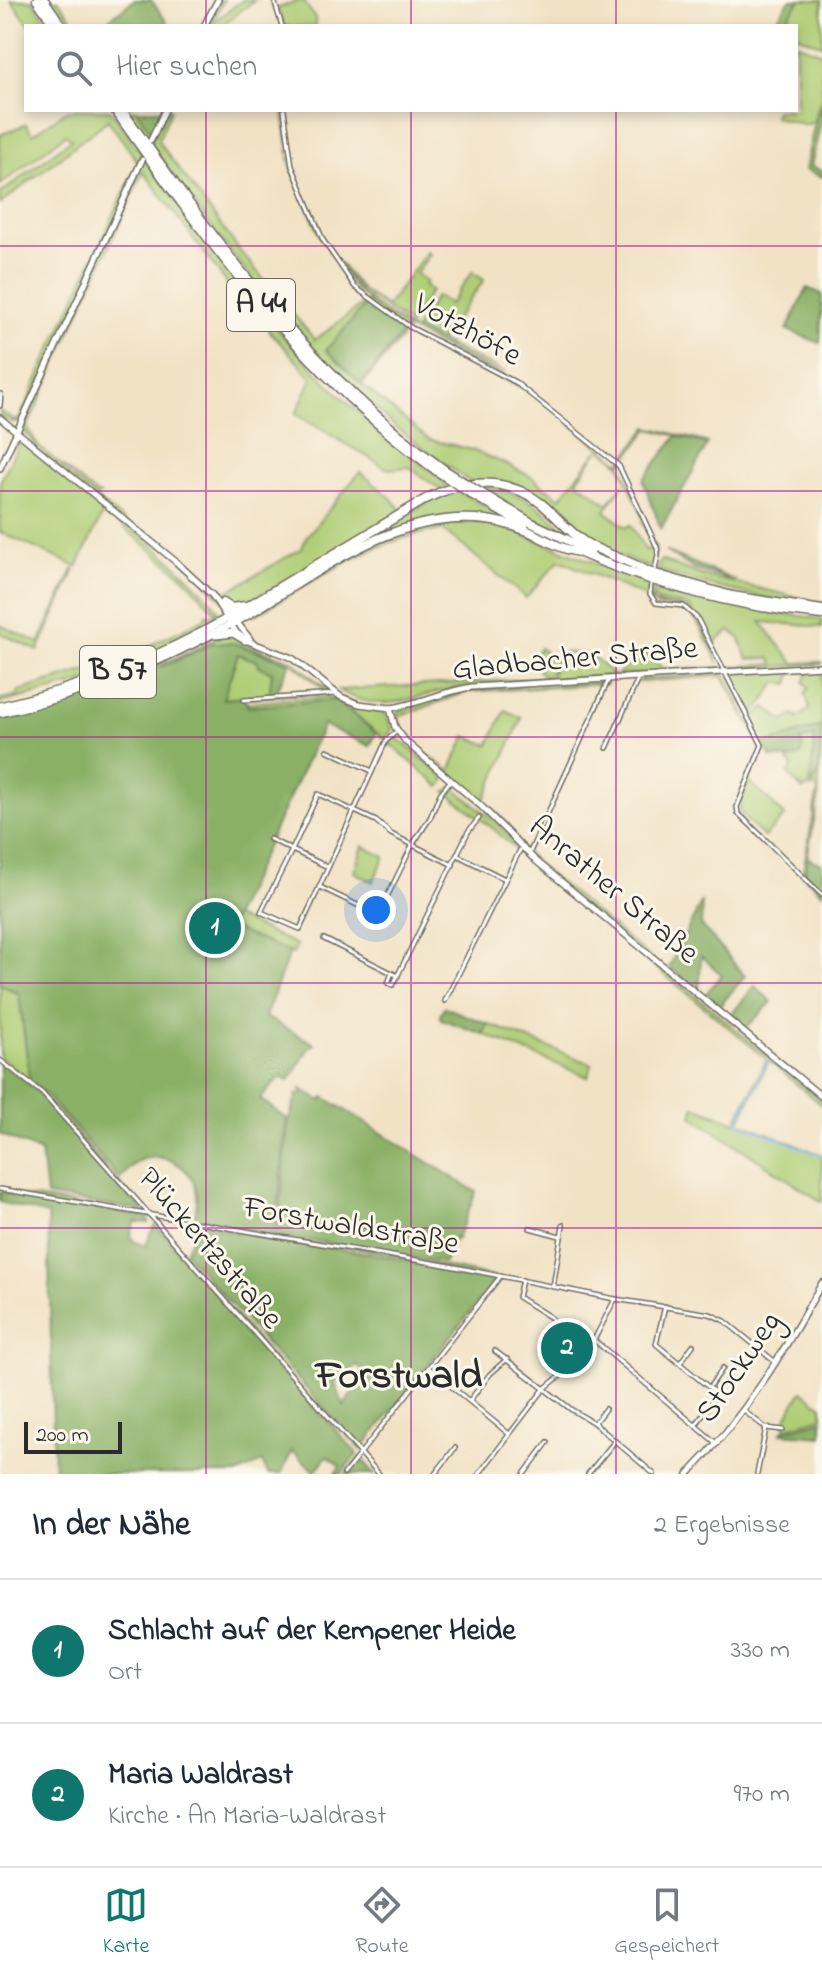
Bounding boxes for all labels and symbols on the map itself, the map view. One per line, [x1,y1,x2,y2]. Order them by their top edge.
road number: A 44 [227,279,295,331]
street label: Votzhöfe [404,282,530,380]
street label: Gladbacher Straße [450,626,700,694]
road number: B 57 [80,646,156,698]
street label: Anrather Straße [517,805,709,977]
your location [356,890,396,930]
pin: 1 [189,898,241,958]
street label: Plückertzstraße [125,1157,293,1341]
street label: Forstwaldstraße [238,1185,463,1269]
street label: Stockweg [685,1303,795,1433]
pin: 2 [541,1318,593,1378]
district label: Forstwald [314,1348,483,1407]
scale bar [24,1418,122,1454]

